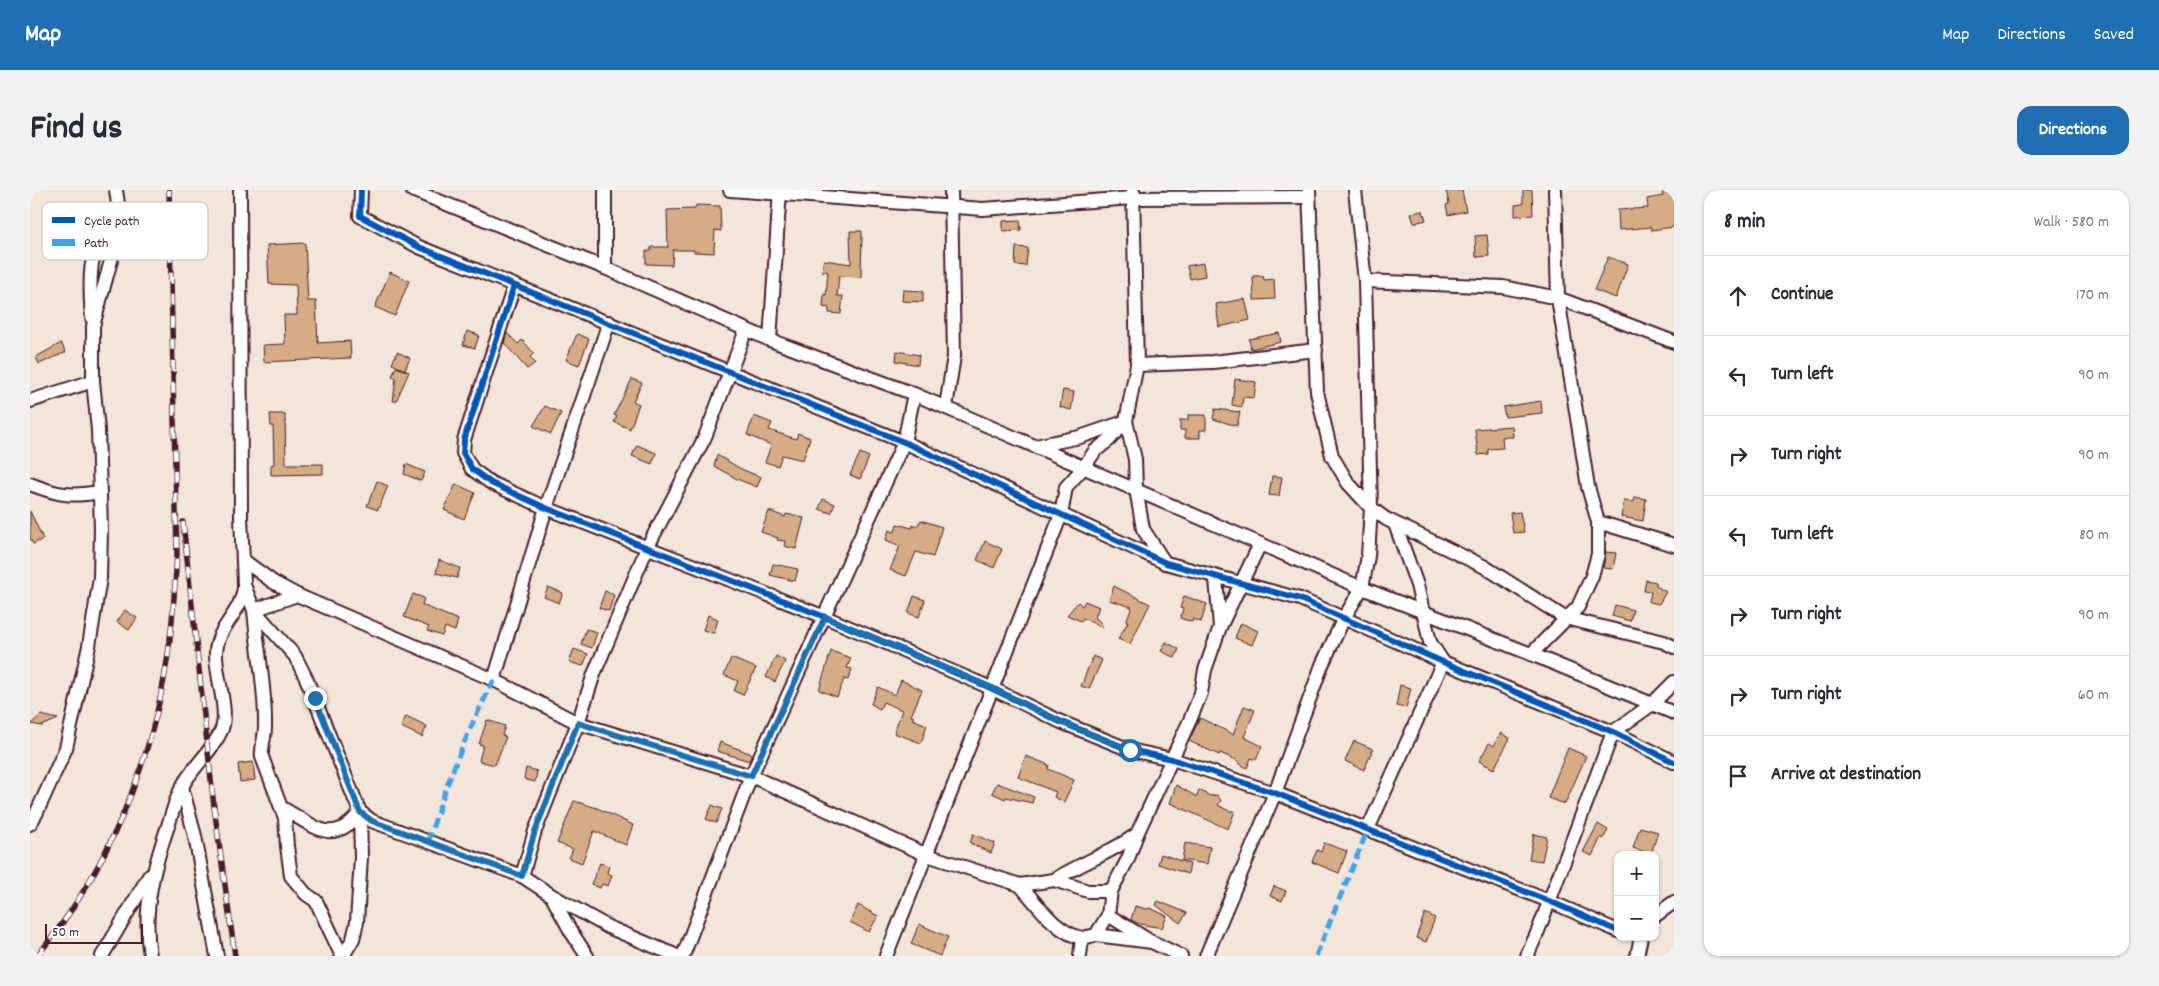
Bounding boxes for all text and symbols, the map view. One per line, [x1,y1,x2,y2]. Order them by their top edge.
text: Map [25,18,61,52]
text: Map [1942,23,1969,48]
text: Directions [1997,23,2066,48]
text: Saved [2094,23,2134,48]
text: Find us [30,105,122,155]
button: Directions [2017,106,2129,155]
legend [42,202,208,260]
text: 8 min [1724,208,1765,238]
text: Walk · 580 m [2034,211,2109,234]
text: Cycle path [84,212,140,232]
text: Path [84,234,109,254]
icon: ahead [1724,282,1752,310]
text: Continue [1771,282,1833,309]
text: 170 m [2076,284,2109,307]
icon: left [1724,362,1752,390]
text: Turn left [1771,362,1834,389]
text: 90 m [2078,364,2109,387]
icon: right [1724,442,1752,470]
text: Turn right [1771,442,1842,469]
text: 90 m [2078,444,2109,467]
icon: left [1724,522,1752,550]
text: Turn left [1771,522,1834,549]
text: 80 m [2079,524,2109,547]
icon: right [1724,602,1752,630]
text: Turn right [1771,602,1842,629]
text: 90 m [2078,604,2109,627]
icon: right [1724,682,1752,710]
text: Turn right [1771,682,1842,709]
text: 60 m [2078,684,2109,707]
route end [304,687,327,710]
route start [1119,739,1142,762]
icon: arrive [1724,762,1752,790]
text: Arrive at destination [1771,762,1921,789]
map controls [1614,851,1659,941]
button: + [1614,851,1659,896]
button: − [1614,896,1659,941]
scale bar [45,921,142,944]
text: 50 m [52,923,79,943]

